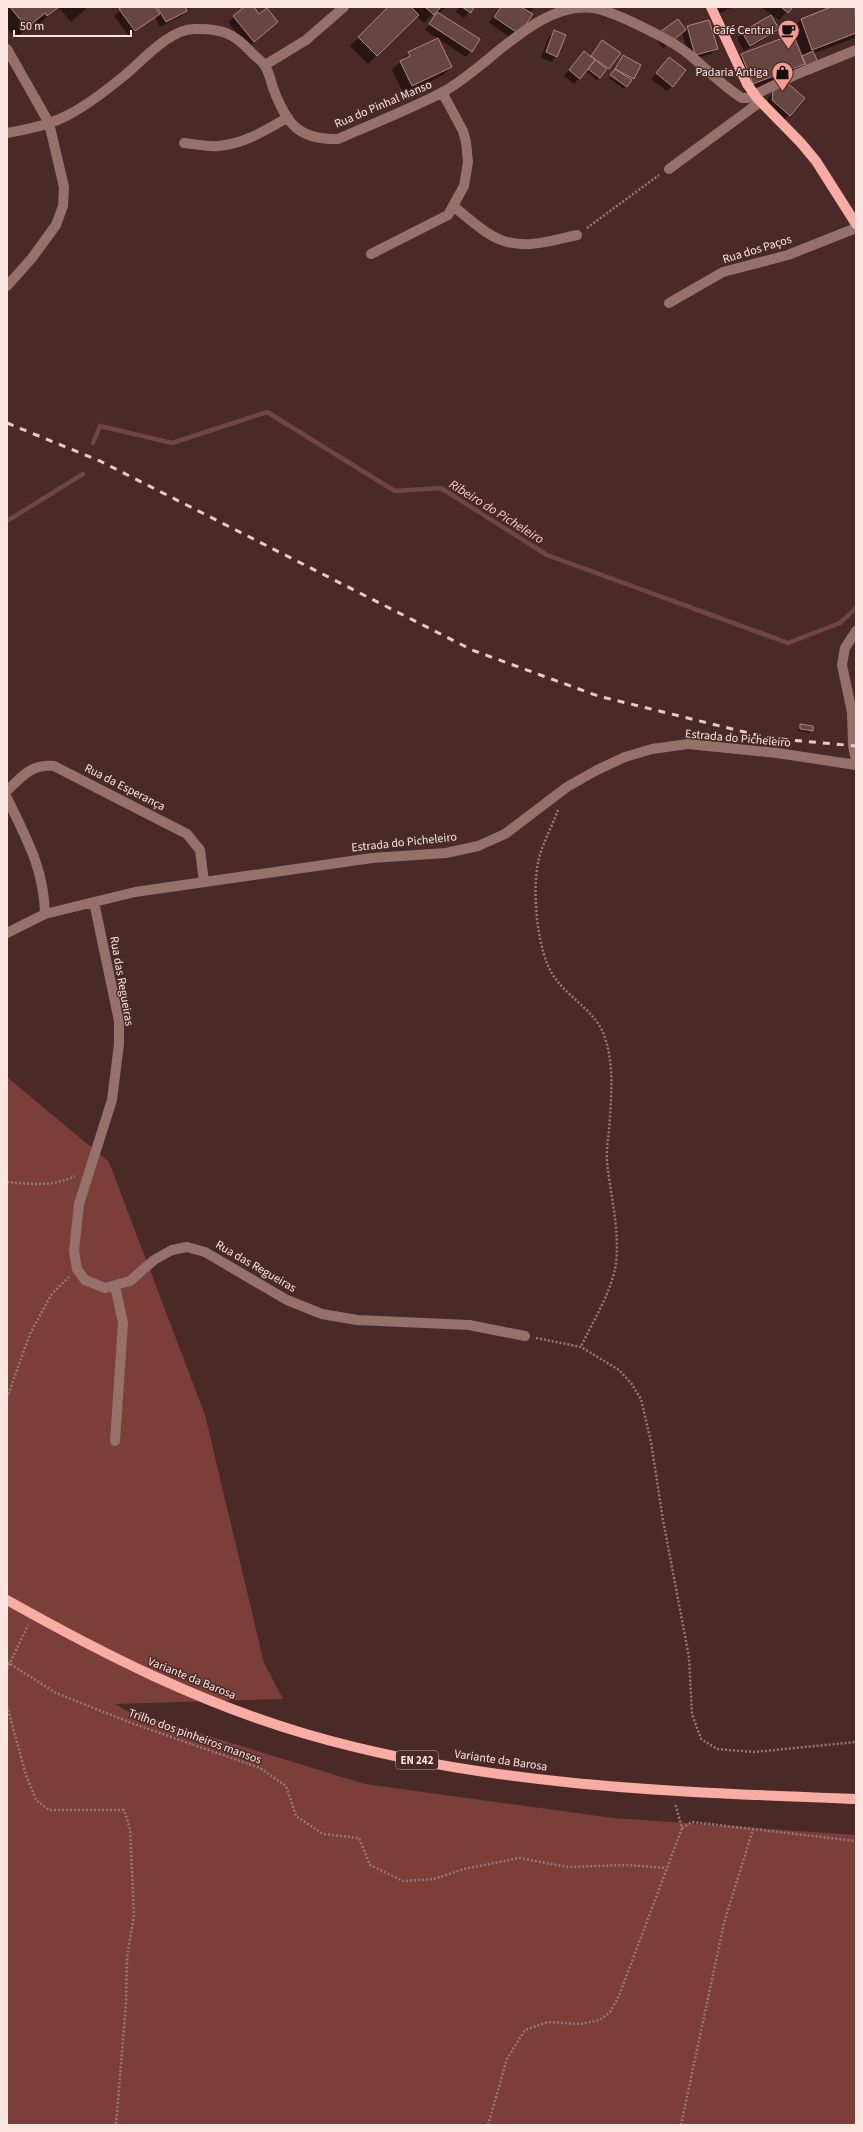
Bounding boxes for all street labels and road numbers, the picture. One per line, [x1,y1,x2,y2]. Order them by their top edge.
street label: Rua do Pinhal Manso [332,76,435,133]
street label: Rua dos Paços [721,231,794,268]
street label: Estrada do Picheleiro [684,725,791,752]
street label: Rua da Esperança [81,760,168,815]
street label: Estrada do Picheleiro [350,829,458,856]
street label: Rua das Regueiras [105,935,138,1027]
street label: Rua das Regueiras [212,1236,299,1297]
street label: Variante da Barosa [145,1653,238,1704]
street label: Trilho dos pinheiros mansos [126,1704,264,1769]
street label: Variante da Barosa [453,1746,549,1775]
road number: EN 242 [396,1751,438,1769]

